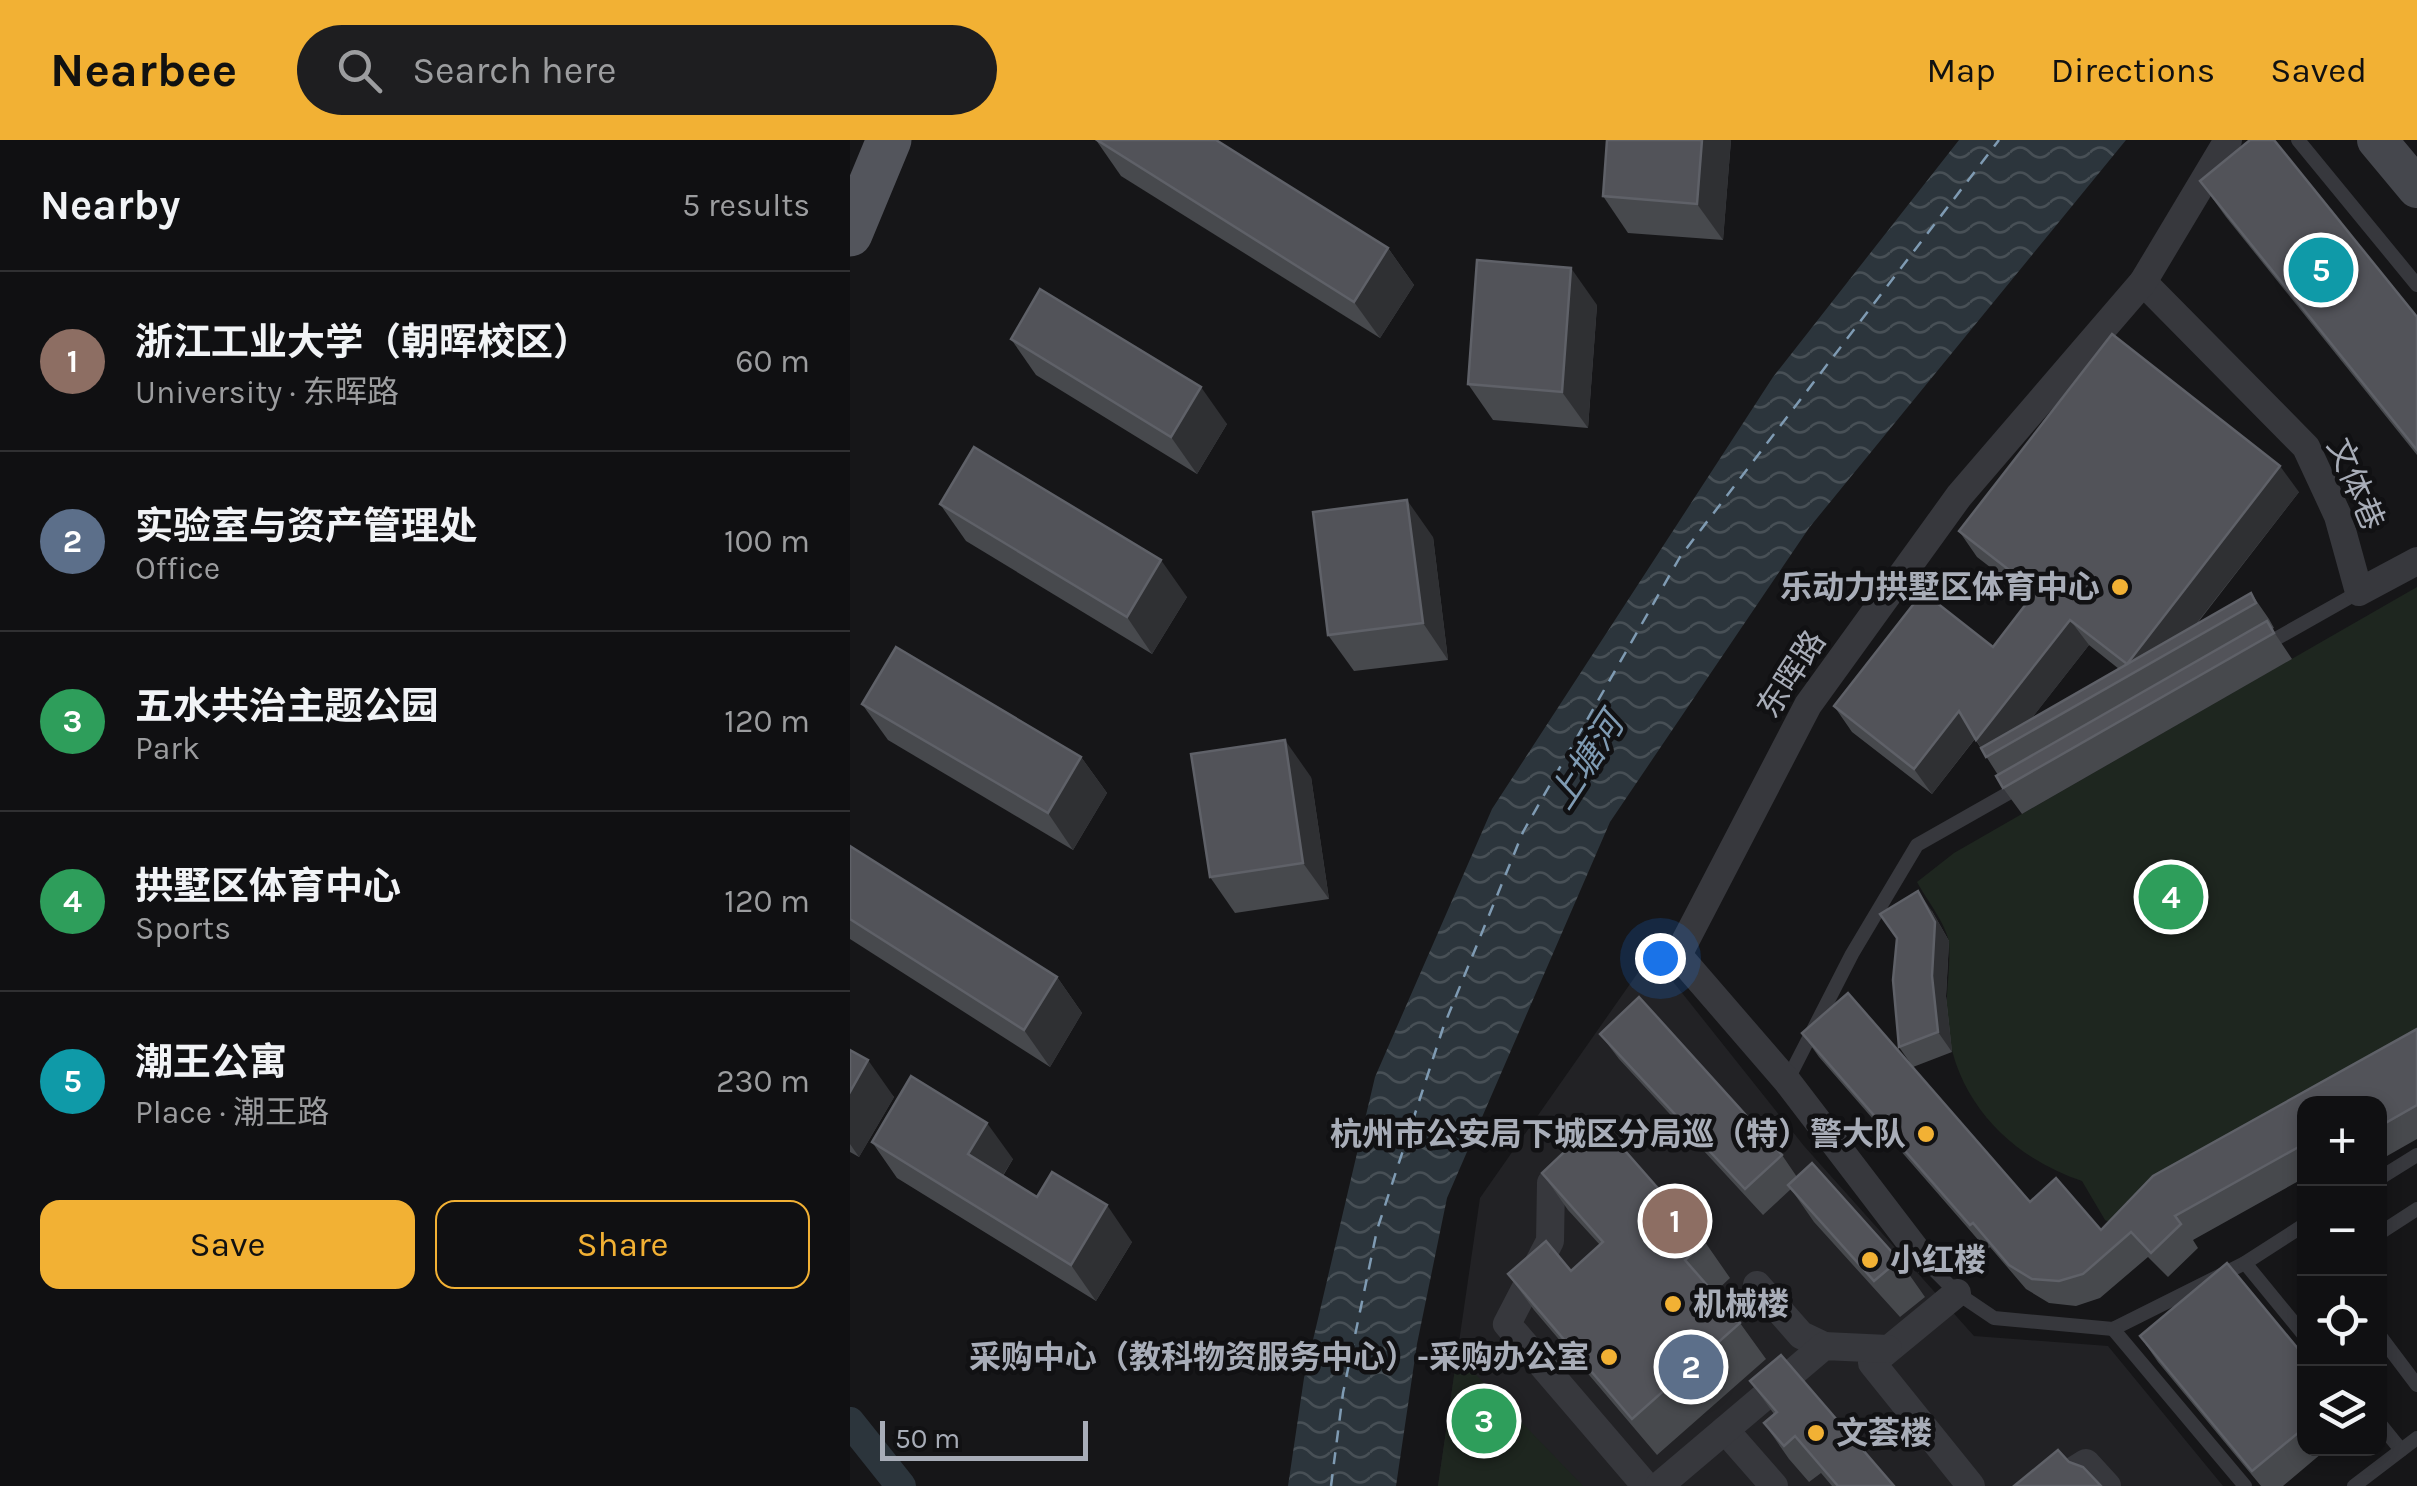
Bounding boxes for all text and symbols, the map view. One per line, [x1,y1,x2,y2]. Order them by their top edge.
search box [297,25,997,115]
text: Nearbee [50,42,237,98]
icon: search [332,43,387,98]
text: Search here [412,48,617,93]
text: Map [1926,50,1996,91]
text: Directions [2051,50,2215,91]
text: Saved [2270,50,2367,91]
text: Nearby [40,180,180,230]
text: 5 results [682,187,810,224]
pin: 5 [2288,232,2354,308]
text: 浙江工业大学（朝晖校区） [135,320,591,365]
text: 1 [67,343,78,380]
text: 60 m [735,343,810,380]
text: University · 东晖路 [135,374,399,411]
street label: 文体巷 [2320,433,2391,536]
text: 实验室与资产管理处 [135,504,477,549]
text: 2 [63,523,82,560]
text: 100 m [724,523,810,560]
text: Office [135,550,220,587]
place label: 乐动力拱墅区体育中心 [1780,569,2100,606]
marker: 乐动力拱墅区体育中心 [2109,576,2131,598]
street label: 东晖路 [1750,624,1833,725]
text: 五水共治主题公园 [135,684,439,729]
water label: 上塘河 [1541,701,1635,816]
text: 3 [63,703,82,740]
text: 120 m [724,703,810,740]
text: Park [135,730,200,767]
pin: 4 [2138,860,2204,934]
text: 拱墅区体育中心 [135,864,401,909]
text: 4 [63,883,82,920]
text: 120 m [724,883,810,920]
text: Sports [135,910,231,947]
your location [1635,933,1686,984]
text: 潮王公寓 [135,1040,287,1085]
text: 5 [63,1063,82,1100]
text: 230 m [716,1063,810,1100]
text: Place · 潮王路 [135,1094,329,1131]
map controls [2297,1096,2387,1456]
button: + [2297,1096,2387,1186]
place label: 杭州市公安局下城区分局巡（特）警大队 [1330,1116,1906,1153]
marker: 杭州市公安局下城区分局巡（特）警大队 [1915,1123,1937,1145]
pin: 1 [1642,1184,1708,1258]
button: − [2297,1186,2387,1276]
button: Save [40,1200,415,1289]
button: Share [435,1200,810,1289]
place label: 小红楼 [1890,1242,1986,1279]
marker: 小红楼 [1859,1249,1881,1271]
button: locate [2297,1276,2387,1366]
place label: 机械楼 [1693,1286,1789,1323]
marker: 机械楼 [1662,1293,1684,1315]
pin: 2 [1658,1330,1724,1404]
place label: 采购中心（教科物资服务中心）-采购办公室 [969,1339,1589,1376]
marker: 采购中心（教科物资服务中心）-采购办公室 [1598,1346,1620,1368]
button: layers [2297,1366,2387,1456]
pin: 3 [1452,1384,1516,1458]
place label: 文荟楼 [1836,1415,1932,1452]
scale bar [880,1416,1088,1460]
text: 50 m [895,1422,960,1455]
marker: 文荟楼 [1805,1422,1827,1444]

